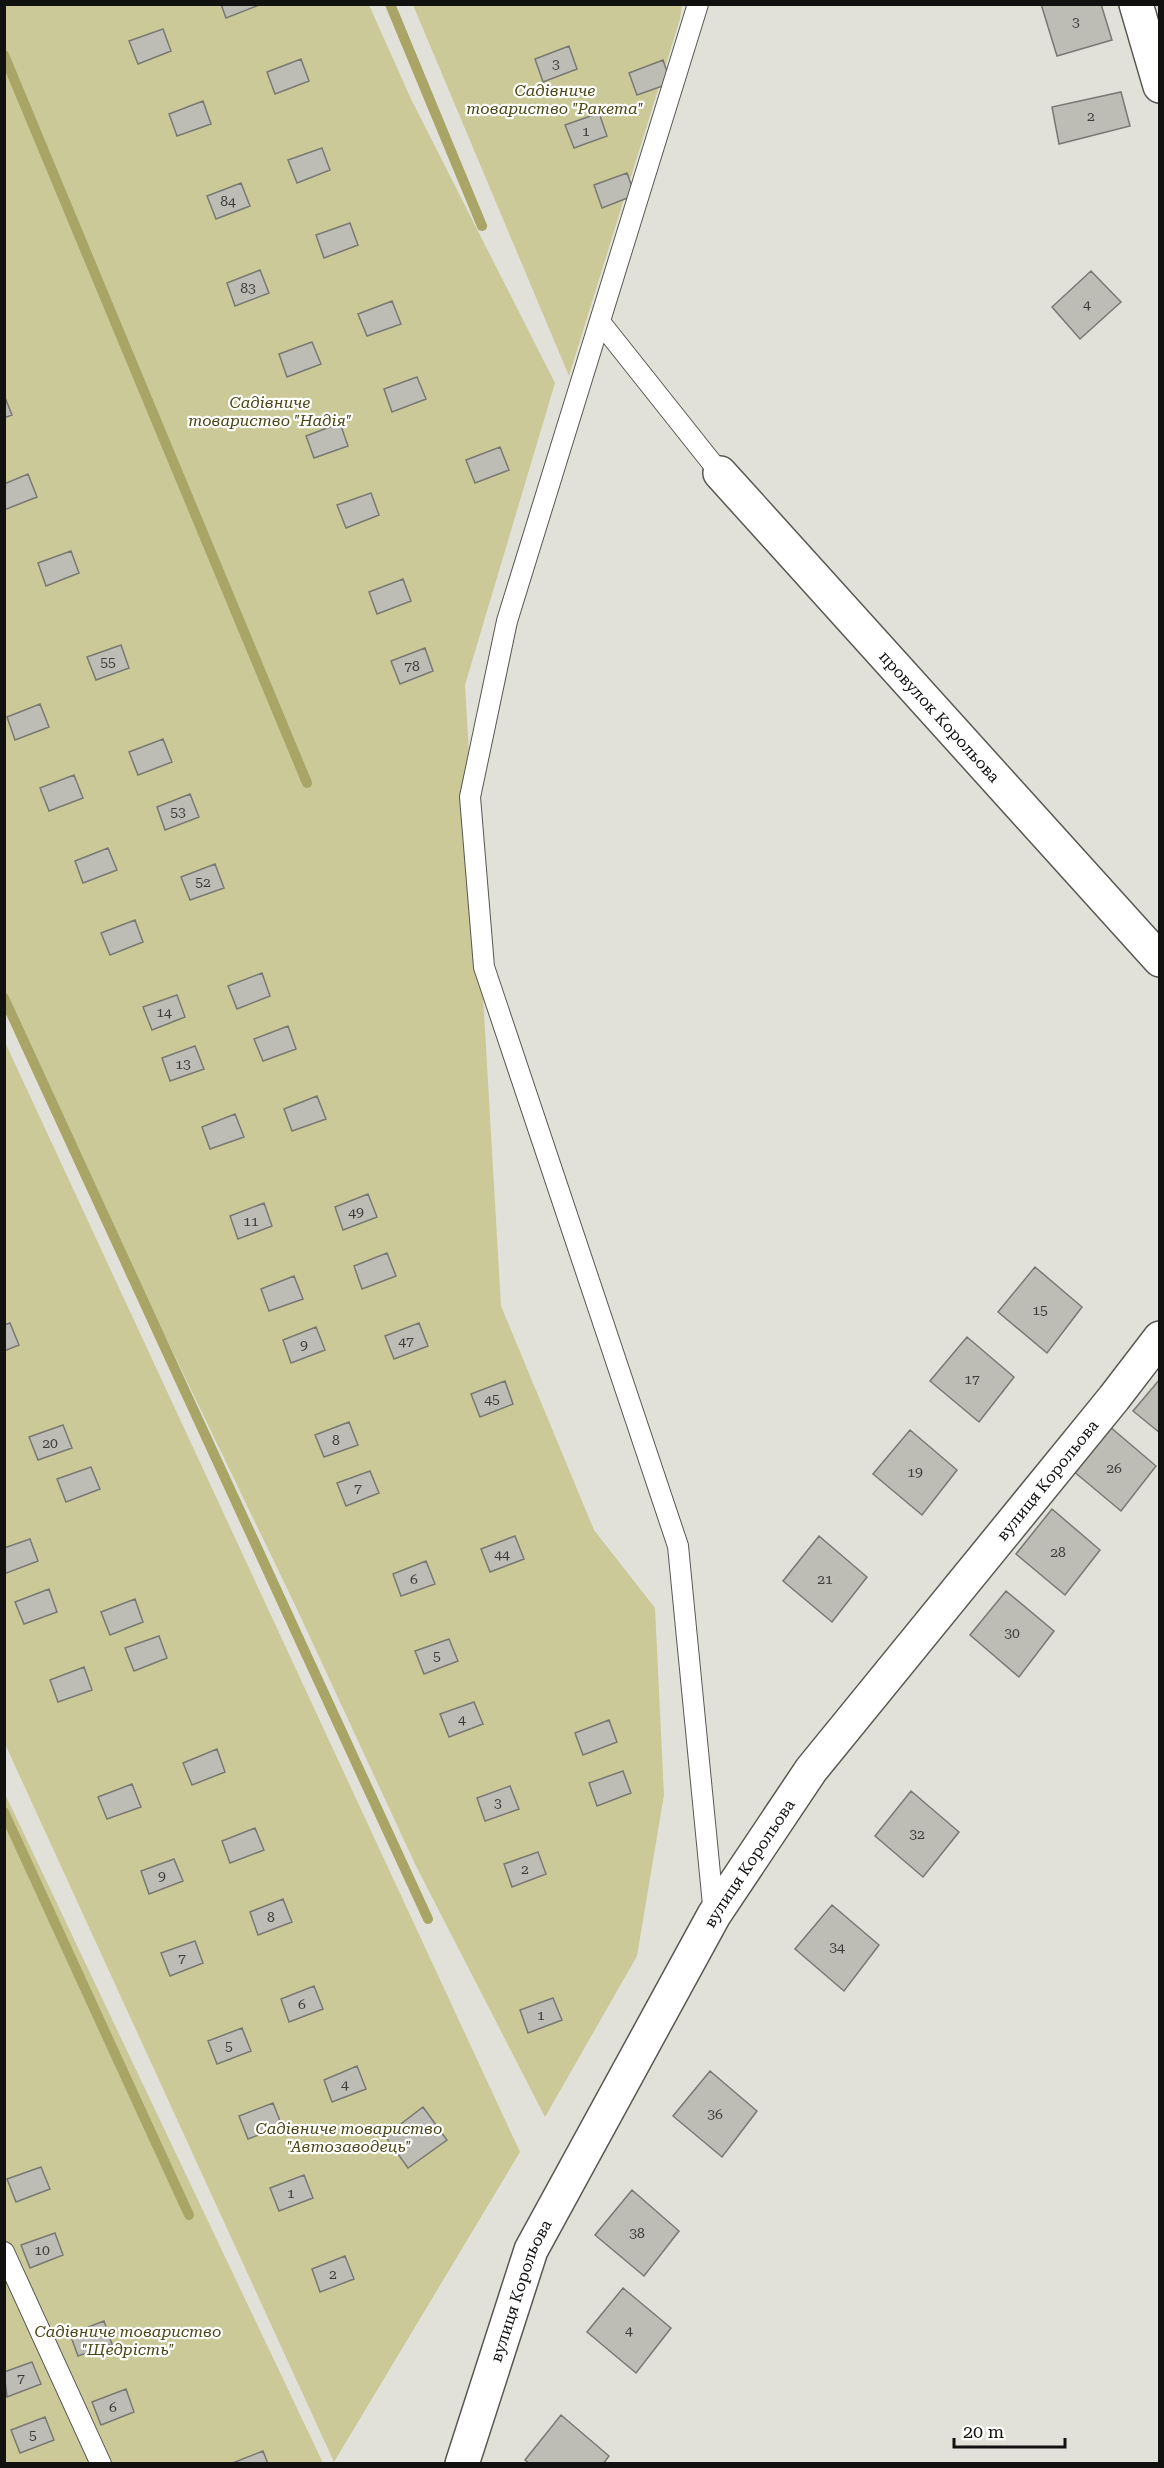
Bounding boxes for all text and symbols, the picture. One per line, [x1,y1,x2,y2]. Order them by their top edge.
house number: 3 [1072,14,1080,30]
house number: 3 [552,56,560,72]
park label: Садівниче товариство "Ракета" [466,81,644,118]
house number: 2 [1087,108,1095,124]
house number: 1 [582,123,590,139]
house number: 84 [220,193,236,209]
house number: 83 [240,280,256,296]
house number: 4 [1083,296,1091,312]
park label: Садівниче товариство "Надія" [188,393,352,430]
street label: провулок Корольова [876,647,1004,786]
house number: 55 [100,654,116,670]
house number: 78 [404,658,420,674]
house number: 53 [170,804,186,820]
house number: 52 [195,874,211,890]
house number: 14 [156,1004,172,1020]
house number: 13 [175,1056,191,1072]
house number: 49 [348,1204,364,1220]
house number: 11 [243,1213,259,1229]
house number: 15 [1032,1302,1048,1318]
house number: 47 [398,1333,414,1349]
house number: 9 [300,1337,308,1353]
house number: 17 [964,1371,980,1387]
house number: 45 [484,1391,500,1407]
street label: вулиця Корольова [992,1416,1102,1544]
house number: 8 [332,1432,340,1448]
house number: 20 [42,1435,58,1451]
house number: 26 [1106,1460,1122,1476]
house number: 19 [907,1464,923,1480]
house number: 7 [354,1480,362,1496]
house number: 28 [1050,1544,1066,1560]
house number: 44 [494,1546,510,1562]
house number: 6 [410,1571,418,1587]
house number: 21 [817,1571,833,1587]
house number: 30 [1004,1625,1020,1641]
house number: 5 [433,1648,441,1664]
house number: 4 [458,1711,466,1727]
house number: 3 [494,1795,502,1811]
street label: вулиця Корольова [700,1795,799,1931]
house number: 32 [909,1826,925,1842]
house number: 2 [521,1861,529,1877]
house number: 9 [158,1868,166,1884]
house number: 8 [267,1909,275,1925]
house number: 34 [829,1939,845,1955]
house number: 7 [178,1950,186,1966]
house number: 6 [298,1996,306,2012]
house number: 1 [537,2007,545,2023]
house number: 5 [225,2038,233,2054]
house number: 4 [341,2076,349,2092]
house number: 36 [707,2106,723,2122]
park label: Садівниче товариство "Автозаводець" [256,2119,442,2156]
house number: 1 [287,2185,295,2201]
street label: вулиця Корольова [486,2216,555,2364]
house number: 38 [629,2225,645,2241]
house number: 10 [34,2242,50,2258]
house number: 2 [329,2266,337,2282]
park label: Садівниче товариство "Щедрість" [35,2322,221,2359]
house number: 4 [625,2322,633,2338]
house number: 7 [17,2370,25,2386]
house number: 6 [109,2399,117,2415]
scale bar [954,2411,1065,2449]
text: 20 m [963,2421,1004,2442]
house number: 5 [29,2427,37,2443]

